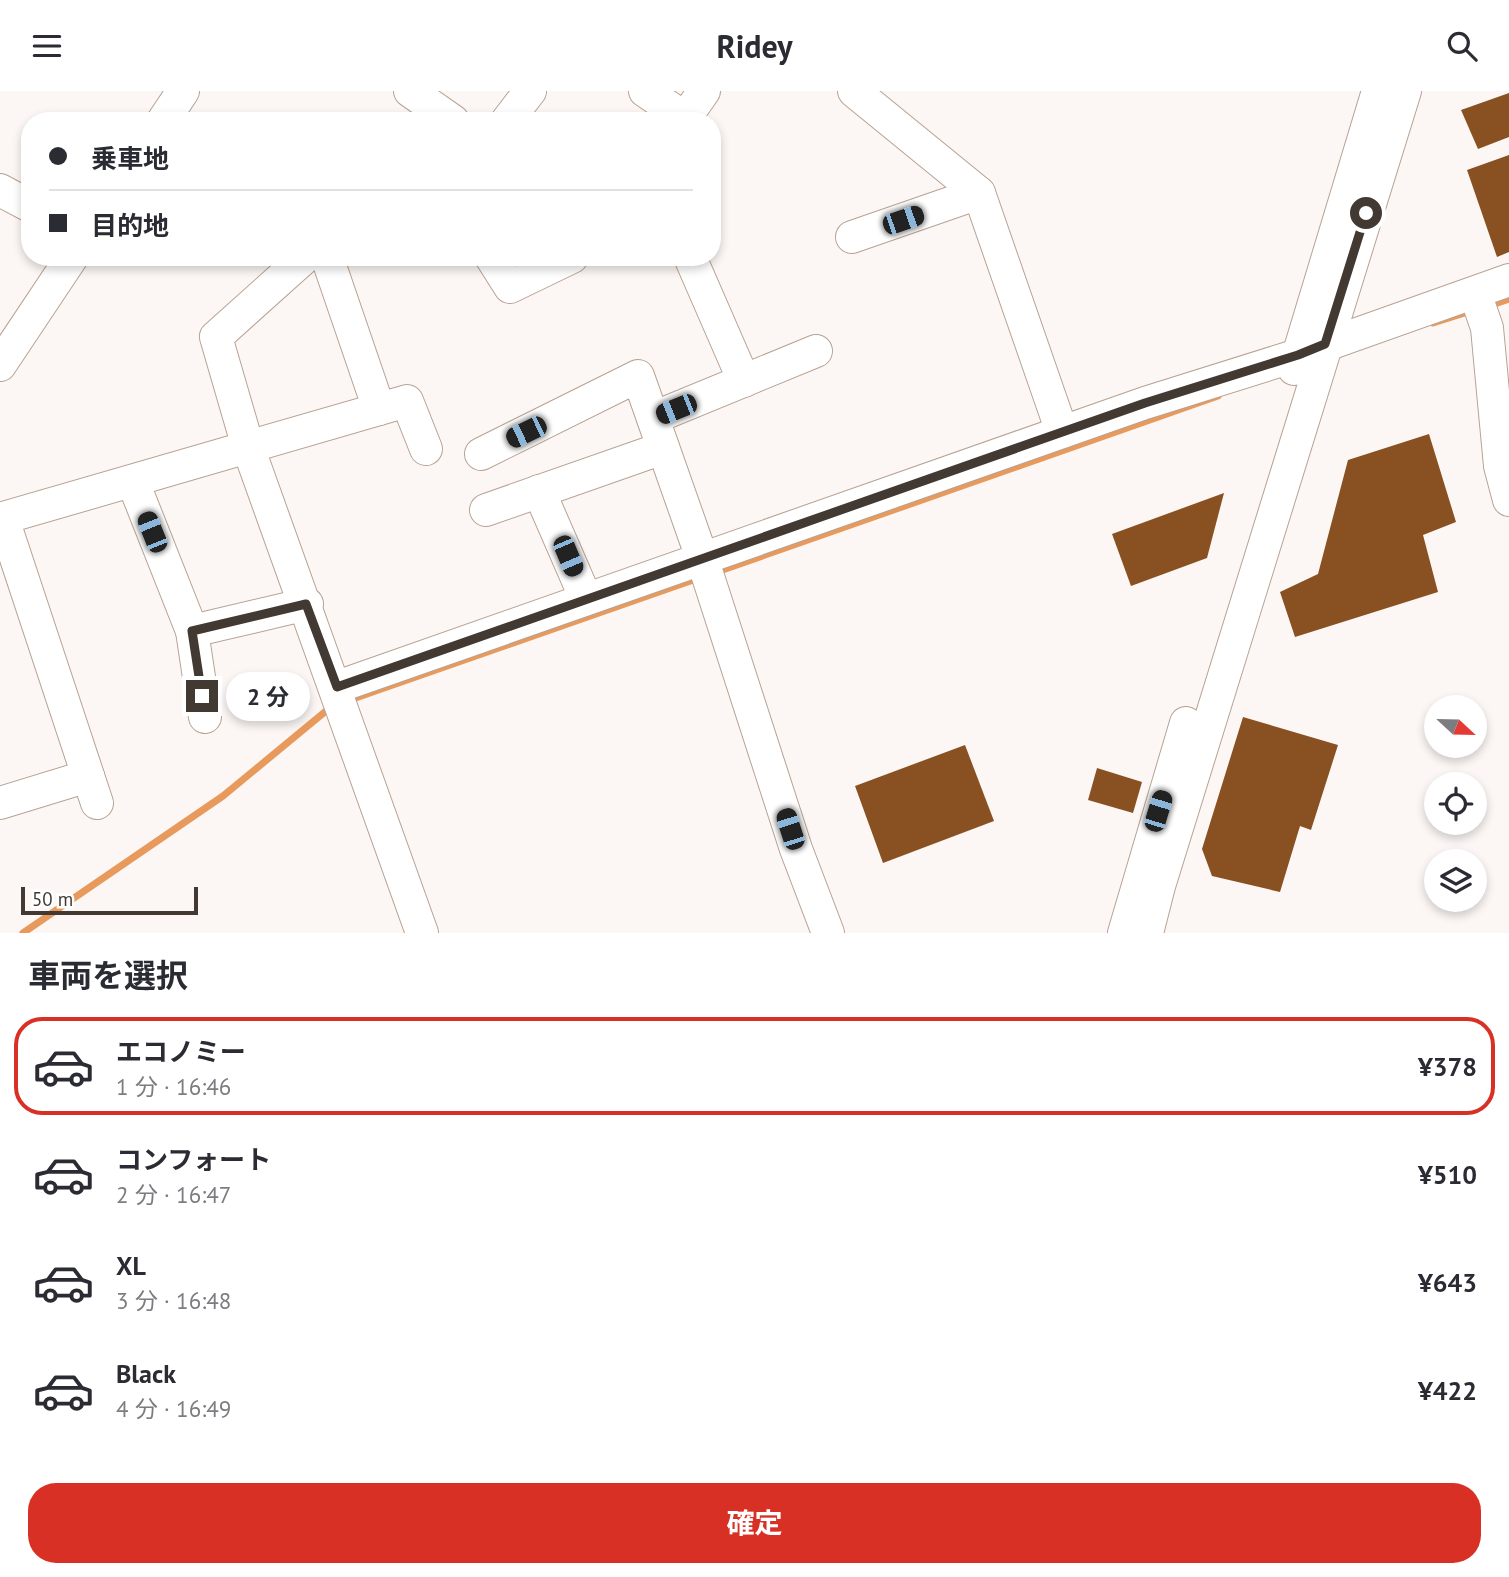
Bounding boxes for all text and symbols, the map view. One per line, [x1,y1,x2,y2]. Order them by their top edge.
text: Ridey [716,25,793,67]
icon: menu [28,27,66,65]
icon: search [1443,27,1481,65]
text: 乗車地 [91,142,169,175]
route start [1350,197,1382,229]
car [880,203,927,237]
text: 目的地 [91,209,169,242]
car [653,391,700,427]
car [503,413,550,451]
car [135,509,170,555]
car [551,533,586,579]
callout: 2 分 [227,671,310,721]
route end [186,680,218,712]
text: 2 分 [247,682,289,711]
north arrow [1424,695,1488,758]
map controls [1424,695,1487,912]
button: locate [1424,772,1487,835]
car [1142,788,1175,834]
car [774,806,807,852]
button: layers [1424,849,1487,912]
scale bar [21,884,198,916]
text: 50 m [32,887,73,911]
text: 車両を選択 [28,954,188,996]
icon: car [32,1035,95,1098]
text: エコノミー [116,1035,246,1068]
text: ¥378 [1418,1050,1477,1083]
text: 1 分 · 16:46 [116,1072,231,1101]
icon: car [32,1143,95,1206]
text: コンフォート [116,1143,271,1176]
text: ¥510 [1418,1158,1477,1191]
text: 2 分 · 16:47 [116,1180,231,1209]
text: XL [116,1249,146,1282]
icon: car [32,1251,95,1314]
text: ¥643 [1418,1266,1477,1299]
text: 3 分 · 16:48 [116,1286,231,1315]
text: Black [116,1357,176,1390]
icon: car [32,1359,95,1422]
text: ¥422 [1418,1374,1477,1407]
text: 4 分 · 16:49 [116,1394,231,1423]
button: 確定 [28,1483,1481,1563]

